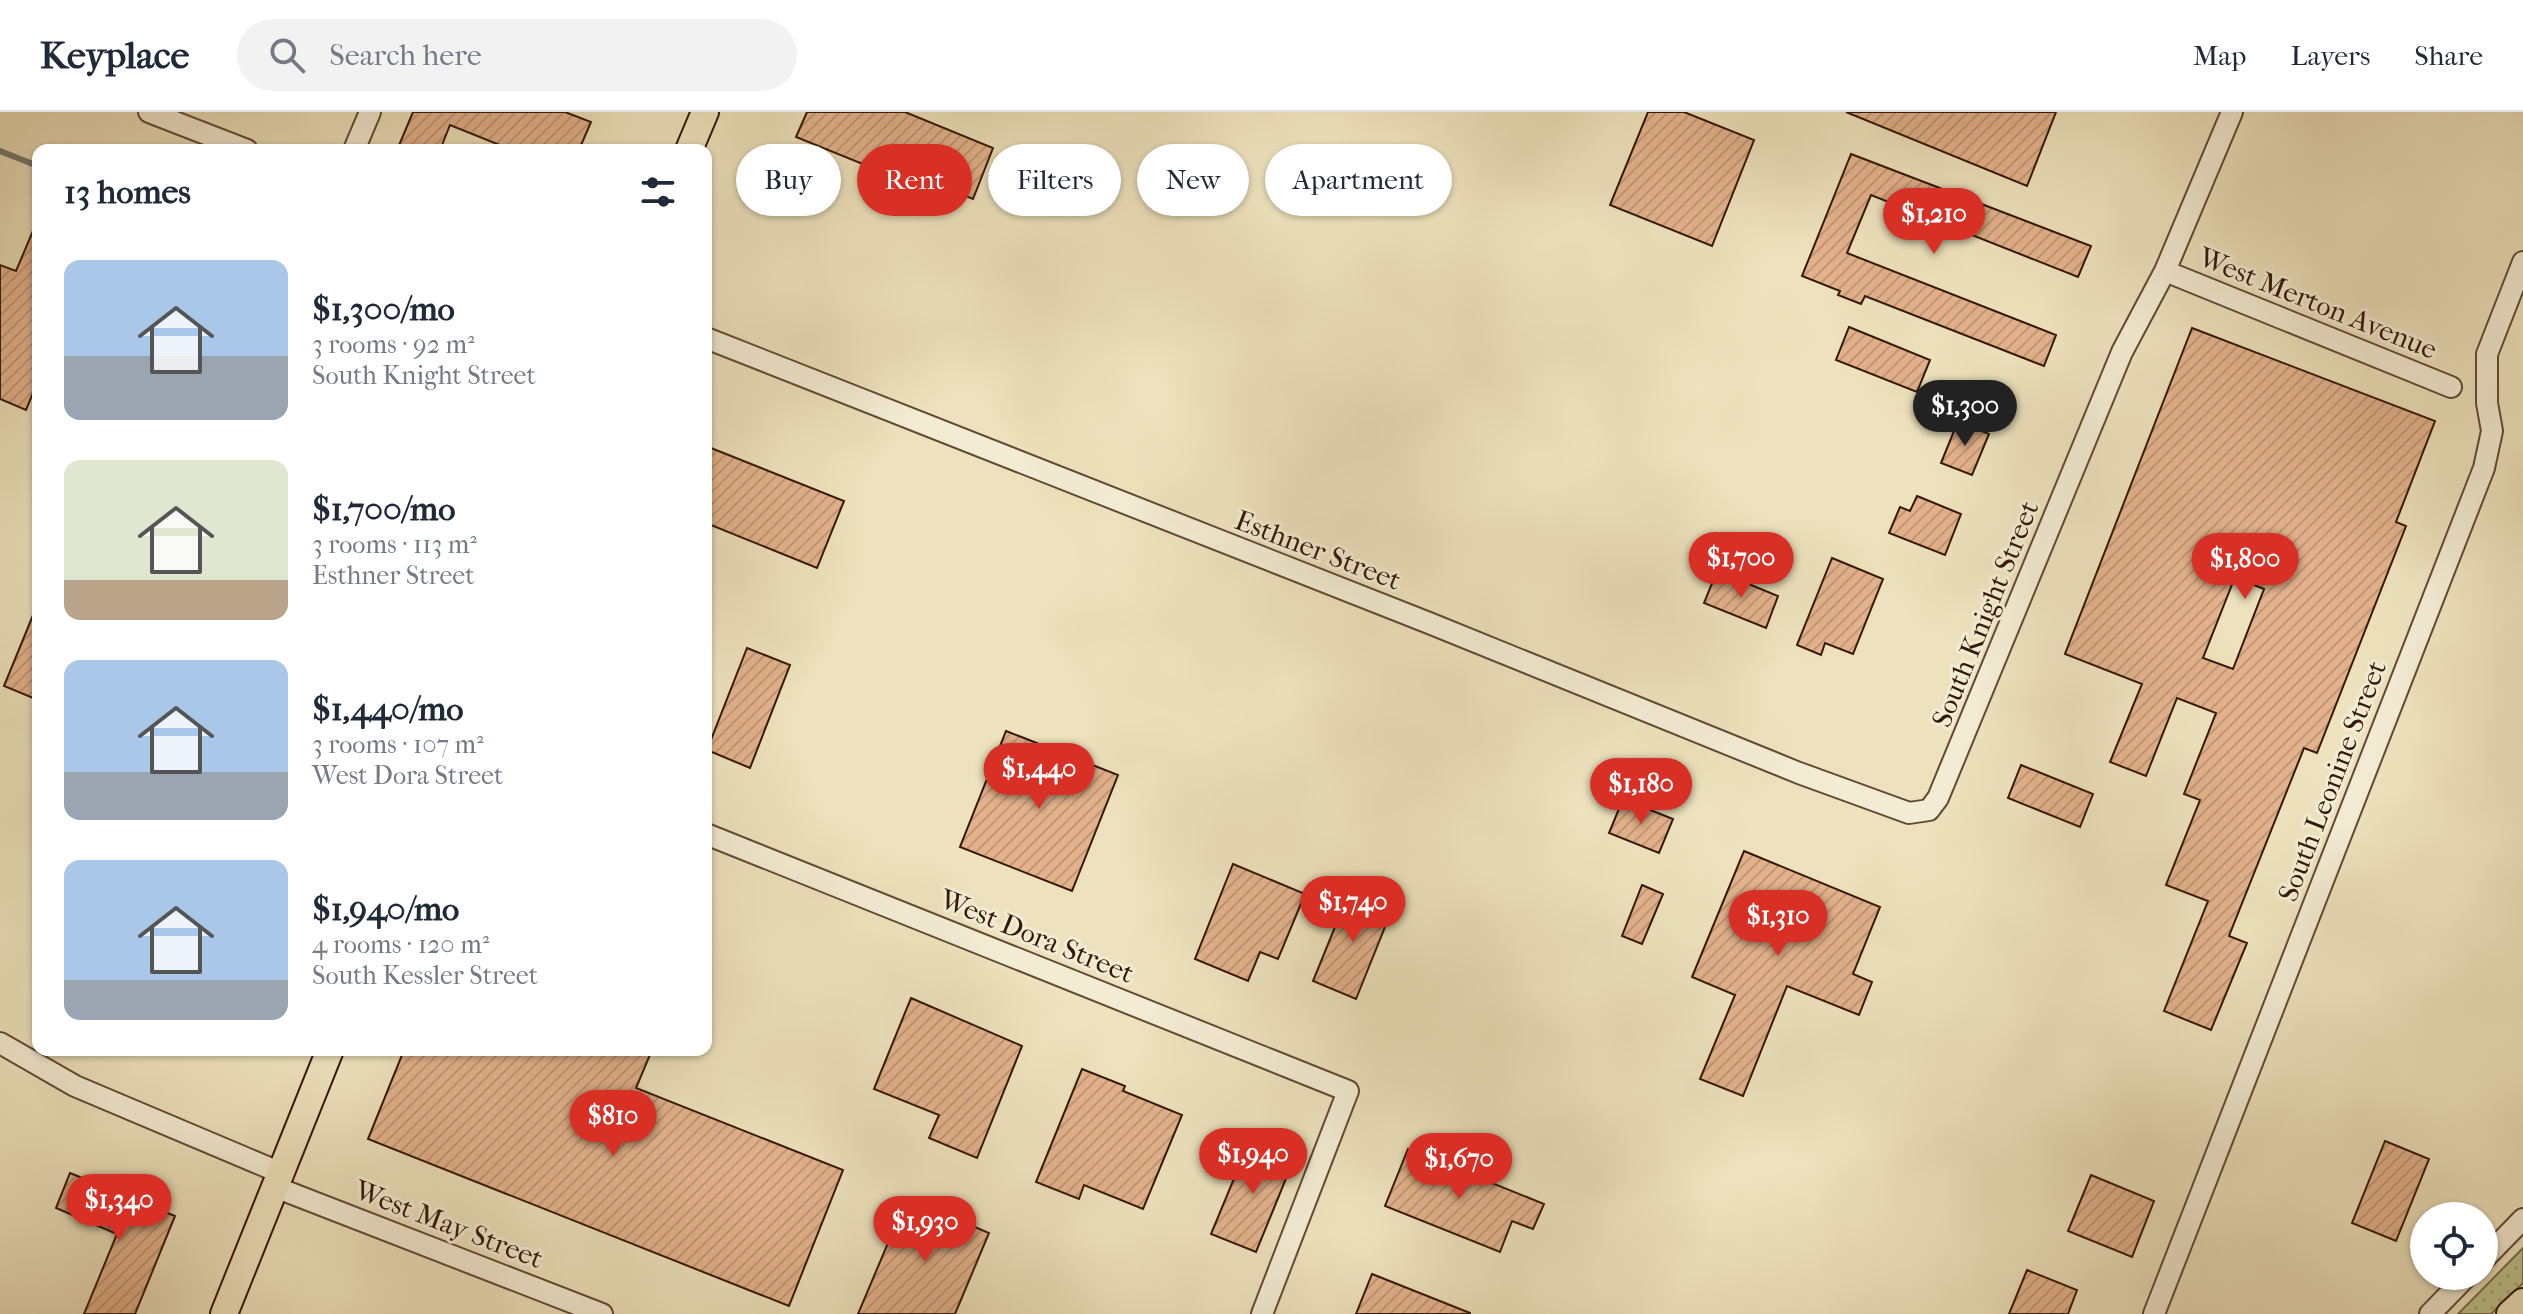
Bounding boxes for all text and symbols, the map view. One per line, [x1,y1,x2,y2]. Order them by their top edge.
search box [237,19,797,91]
text: Keyplace [40,33,189,78]
icon: search [265,33,309,77]
text: Search here [329,38,482,73]
text: Map [2193,39,2246,72]
text: Layers [2290,39,2370,72]
text: Share [2414,39,2483,72]
chip: Buy [736,144,841,216]
chip: Rent [857,144,972,216]
chip: Filters [988,144,1121,216]
chip: New [1137,144,1249,216]
chip: Apartment [1265,144,1452,216]
icon: filters [636,170,680,214]
text: 13 homes [64,172,191,212]
pin: $1,210 [1869,188,1999,256]
text: $1,210 [1901,198,1967,229]
street label: West Merton Avenue [2193,240,2442,366]
text: $1,300/mo [312,289,455,329]
icon: home [128,292,224,388]
text: 3 rooms · 92 m² [312,329,475,360]
text: South Knight Street [312,360,536,391]
pin: $1,300 [1900,380,2030,448]
text: $1,300 [1931,390,1999,421]
text: $1,700/mo [312,489,456,529]
icon: home [128,492,224,588]
street label: South Knight Street [1925,496,2045,732]
street label: Esthner Street [1230,503,1406,597]
text: 3 rooms · 113 m² [312,529,477,560]
pin: $1,700 [1676,532,1806,600]
pin: $1,800 [2180,533,2310,601]
text: $1,700 [1707,542,1775,573]
text: $1,800 [2210,543,2280,574]
text: Esthner Street [312,560,474,591]
street label: South Leonine Street [2271,656,2393,906]
text: $1,440/mo [312,689,464,729]
icon: home [128,692,224,788]
text: 3 rooms · 107 m² [312,729,484,760]
pin: $1,440 [974,743,1104,811]
text: $1,440 [1002,753,1076,784]
pin: $1,180 [1576,758,1706,826]
text: West Dora Street [312,760,503,791]
text: $1,180 [1608,768,1674,799]
pin: $1,740 [1288,876,1418,944]
street label: West Dora Street [934,882,1139,990]
text: $1,740 [1318,886,1388,917]
text: $1,940/mo [312,889,459,929]
pin: $1,310 [1713,890,1843,958]
icon: home [128,892,224,988]
text: $1,310 [1747,900,1809,931]
text: 4 rooms · 120 m² [312,929,489,960]
text: South Kessler Street [312,960,538,991]
pin: $810 [566,1090,660,1158]
text: $810 [588,1100,638,1131]
pin: $1,940 [1188,1128,1318,1196]
pin: $1,670 [1394,1133,1524,1201]
text: $1,940 [1217,1138,1289,1169]
text: $1,670 [1424,1143,1494,1174]
street label: West May Street [349,1173,548,1275]
pin: $1,340 [54,1174,184,1242]
text: $1,340 [84,1184,154,1215]
pin: $1,930 [860,1196,990,1264]
map controls [2410,1202,2498,1290]
button: locate [2410,1202,2498,1290]
text: $1,930 [891,1206,959,1237]

